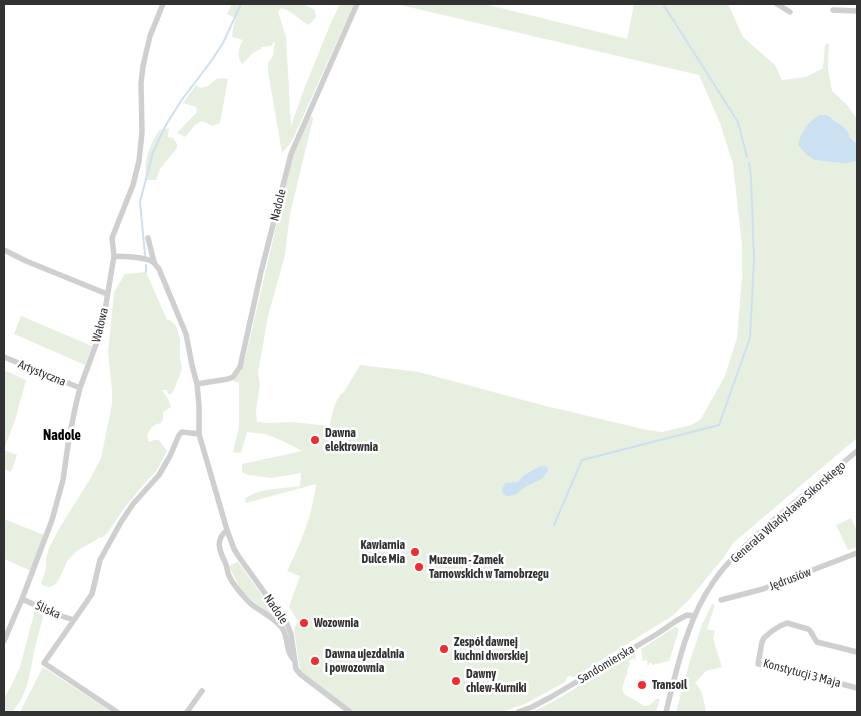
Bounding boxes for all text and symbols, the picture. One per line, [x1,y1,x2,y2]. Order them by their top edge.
street label: Nadole [267,188,289,222]
street label: Wałowa [89,306,111,344]
street label: Artystyczna [16,357,68,389]
place label: Dawna elektrownia [325,426,378,454]
district label: Nadole [43,427,81,443]
marker: Dawna elektrownia [309,434,321,446]
street label: Generała Władysława Sikorskiego [728,458,849,566]
place label: Kawiarnia Dulce Mia [361,538,405,566]
marker: Kawiarnia Dulce Mia [409,546,421,558]
place label: Muzeum - Zamek Tarnowskich w Tarnobrzegu [429,553,549,581]
marker: Muzeum - Zamek Tarnowskich w Tarnobrzegu [413,561,425,573]
street label: Jędrusiów [767,565,813,593]
street label: Nadole [261,592,291,626]
street label: Śliska [33,598,63,622]
place label: Wozownia [313,616,359,630]
marker: Wozownia [298,617,310,629]
place label: Zespół dawnej kuchni dworskiej [454,635,528,663]
street label: Sandomierska [575,642,637,686]
marker: Zespół dawnej kuchni dworskiej [438,643,450,655]
place label: Dawna ujezdalnia i powozownia [325,647,405,675]
marker: Dawna ujezdalnia i powozownia [309,655,321,667]
street label: Konstytucji 3 Maja [762,656,842,690]
place label: Dawny chlew-Kurniki [466,667,527,695]
marker: Dawny chlew-Kurniki [450,675,462,687]
place label: Transoil [652,678,688,692]
marker: Transoil [636,679,648,691]

